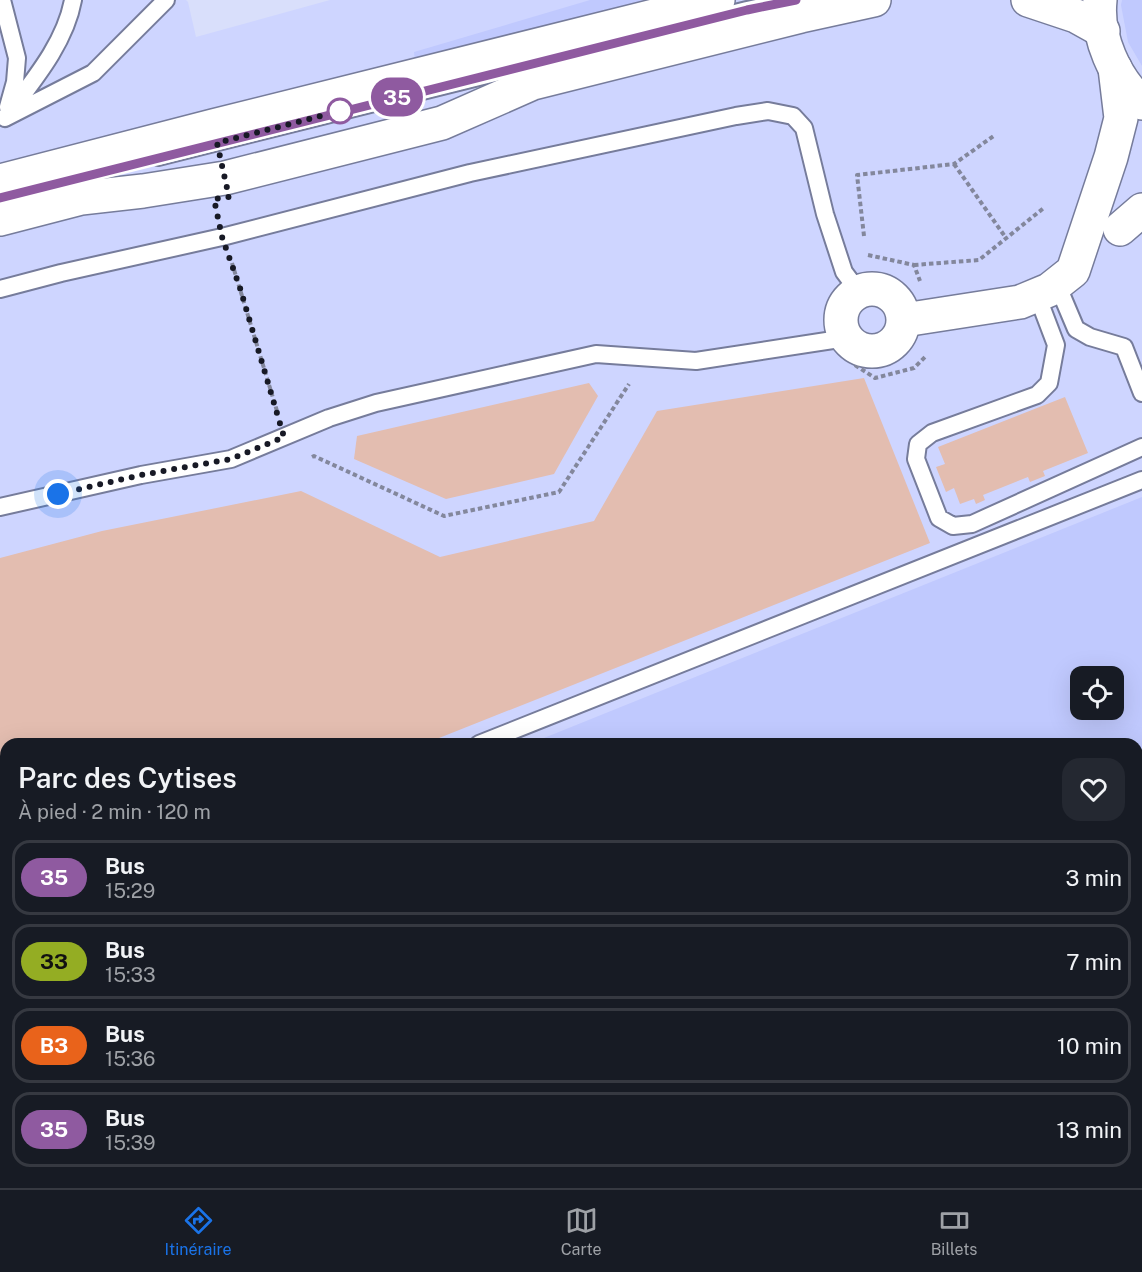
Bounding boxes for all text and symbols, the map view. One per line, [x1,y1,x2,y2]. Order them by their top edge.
line badge: 35 [370,78,424,116]
text: 35 [383,85,411,110]
unlabelled marker [327,98,353,124]
your location [43,479,73,509]
map controls [1070,666,1124,720]
button: locate [1070,666,1124,720]
button: heart [1062,758,1125,821]
text: Parc des Cytises [18,761,237,794]
text: À pied · 2 min · 120 m [18,800,211,824]
text: Bus [105,853,145,879]
text: 35 [40,865,68,890]
text: 3 min [1065,865,1122,891]
text: 15:29 [105,879,155,903]
text: Bus [105,937,145,963]
text: 33 [40,949,68,974]
text: 7 min [1066,949,1122,975]
text: 15:33 [105,963,156,987]
text: Bus [105,1021,145,1047]
text: B3 [40,1033,68,1058]
text: 10 min [1057,1033,1122,1059]
text: 15:36 [105,1047,155,1071]
text: Bus [105,1105,145,1131]
text: 35 [40,1117,68,1142]
text: 13 min [1057,1117,1122,1143]
text: 15:39 [105,1131,155,1155]
tab: Itinéraire [165,1204,232,1259]
tab: Carte [561,1204,602,1259]
tab: Billets [931,1204,977,1259]

